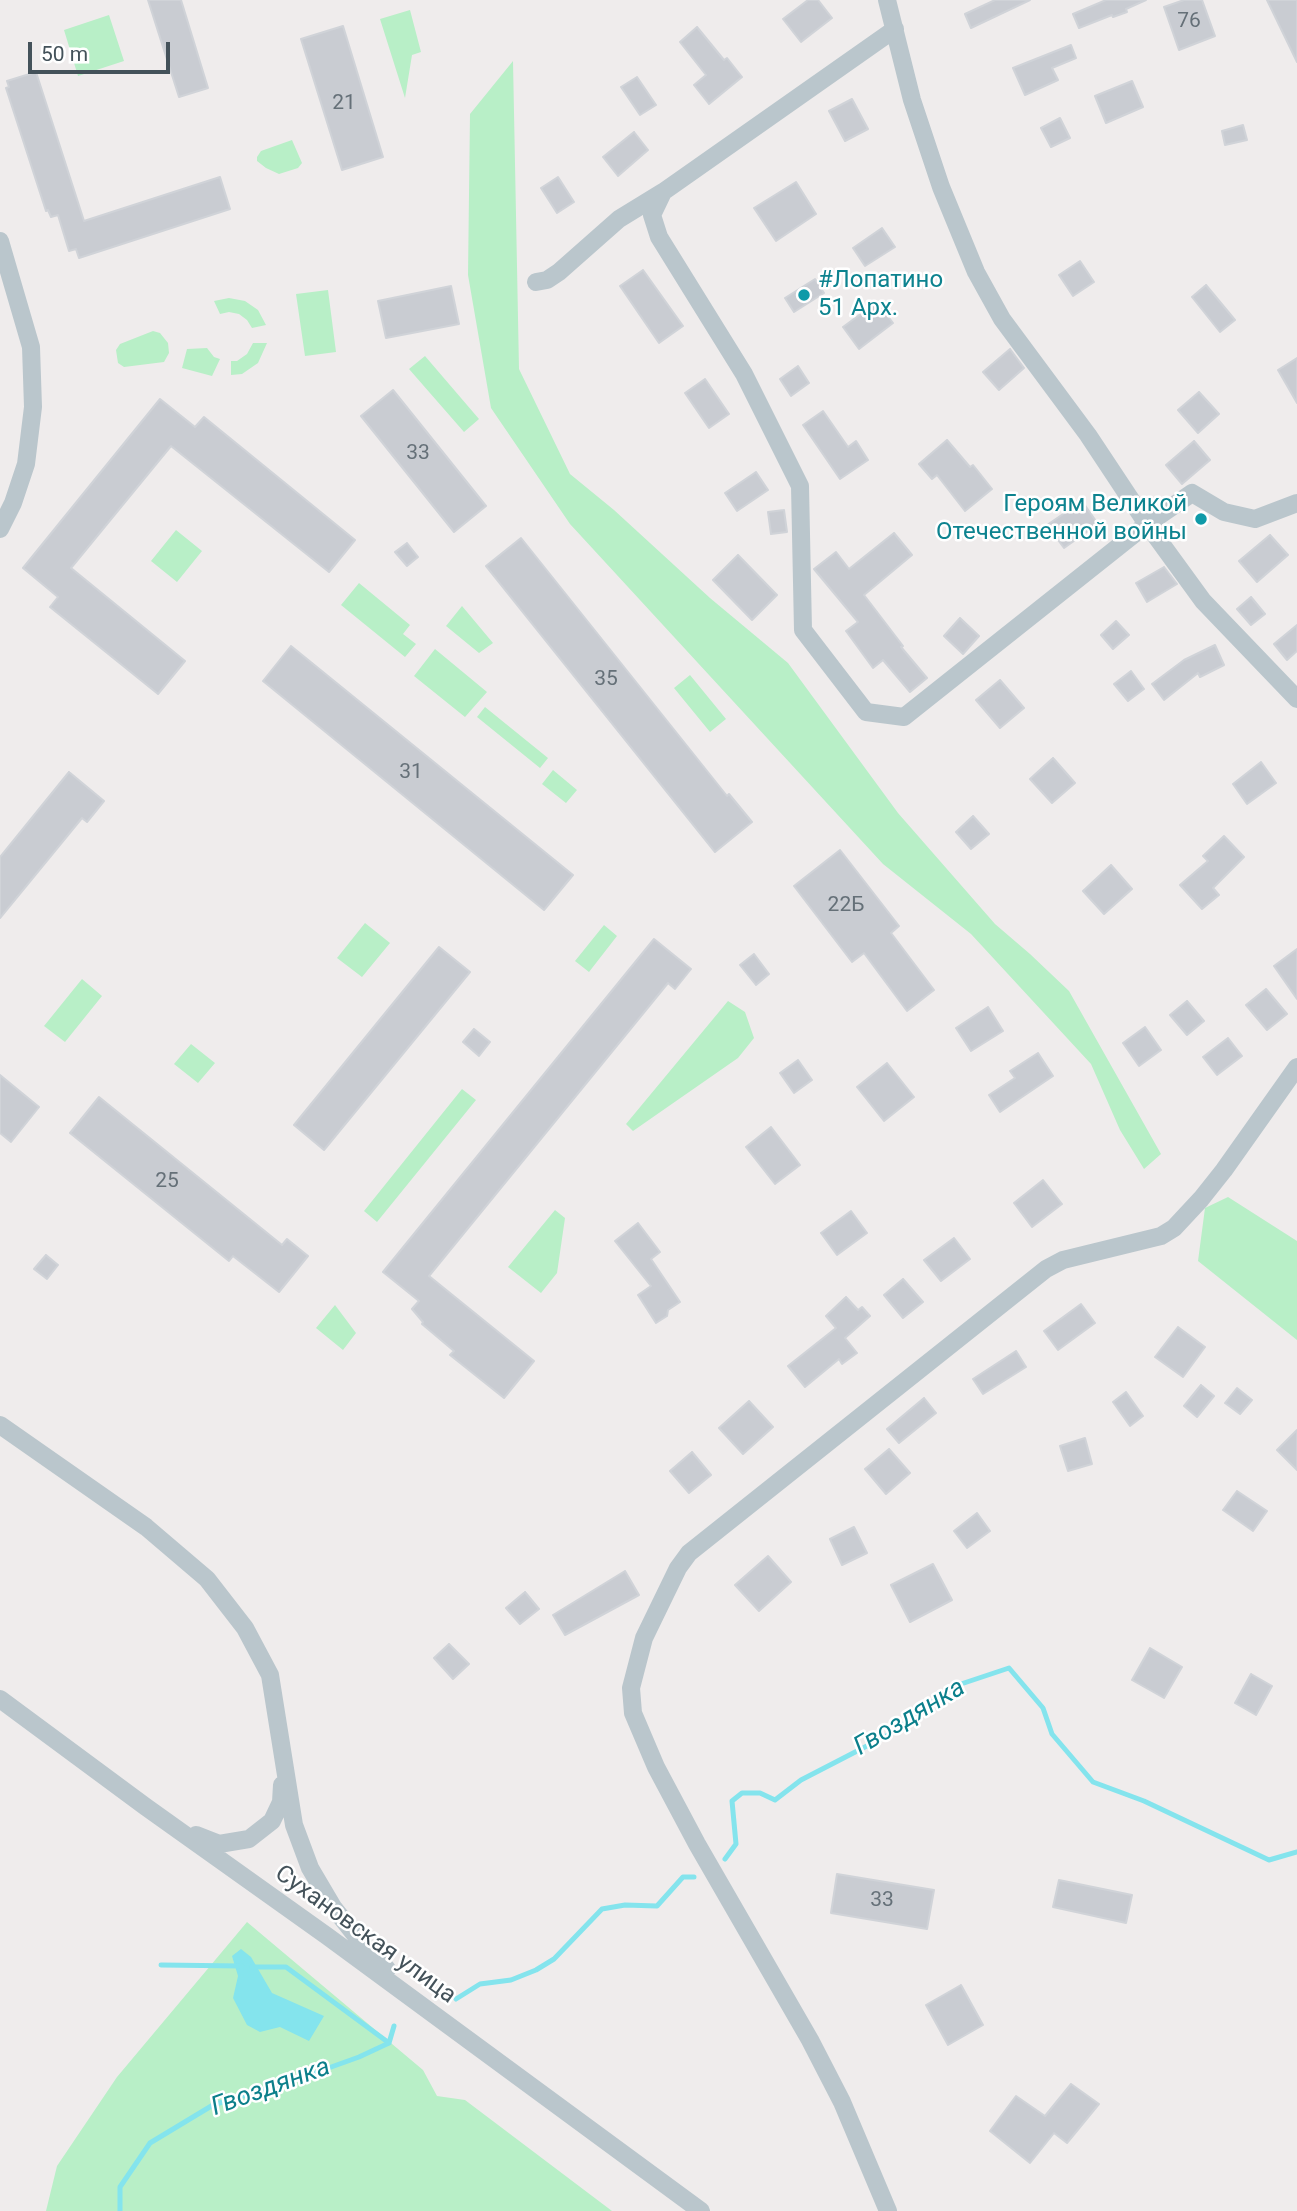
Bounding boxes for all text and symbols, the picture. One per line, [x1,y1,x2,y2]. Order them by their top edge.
house number: 76 [1177,9,1201,35]
scale bar [32,28,173,72]
text: 50 m [41,42,88,66]
house number: 21 [332,91,356,117]
place label: #Лопатино 51 Арх. [818,267,943,323]
marker: #Лопатино 51 Арх. [796,287,812,303]
house number: 33 [406,441,430,467]
place label: Героям Великой Отечественной войны [936,491,1187,547]
marker: Героям Великой Отечественной войны [1193,511,1209,527]
house number: 35 [594,667,618,693]
house number: 31 [399,760,423,786]
house number: 22Б [828,893,864,919]
house number: 25 [155,1169,179,1195]
water label: Гвоздянка [849,1673,971,1763]
street label: Сухановская улица [269,1860,461,2010]
house number: 33 [870,1888,894,1914]
water label: Гвоздянка [207,2052,335,2124]

